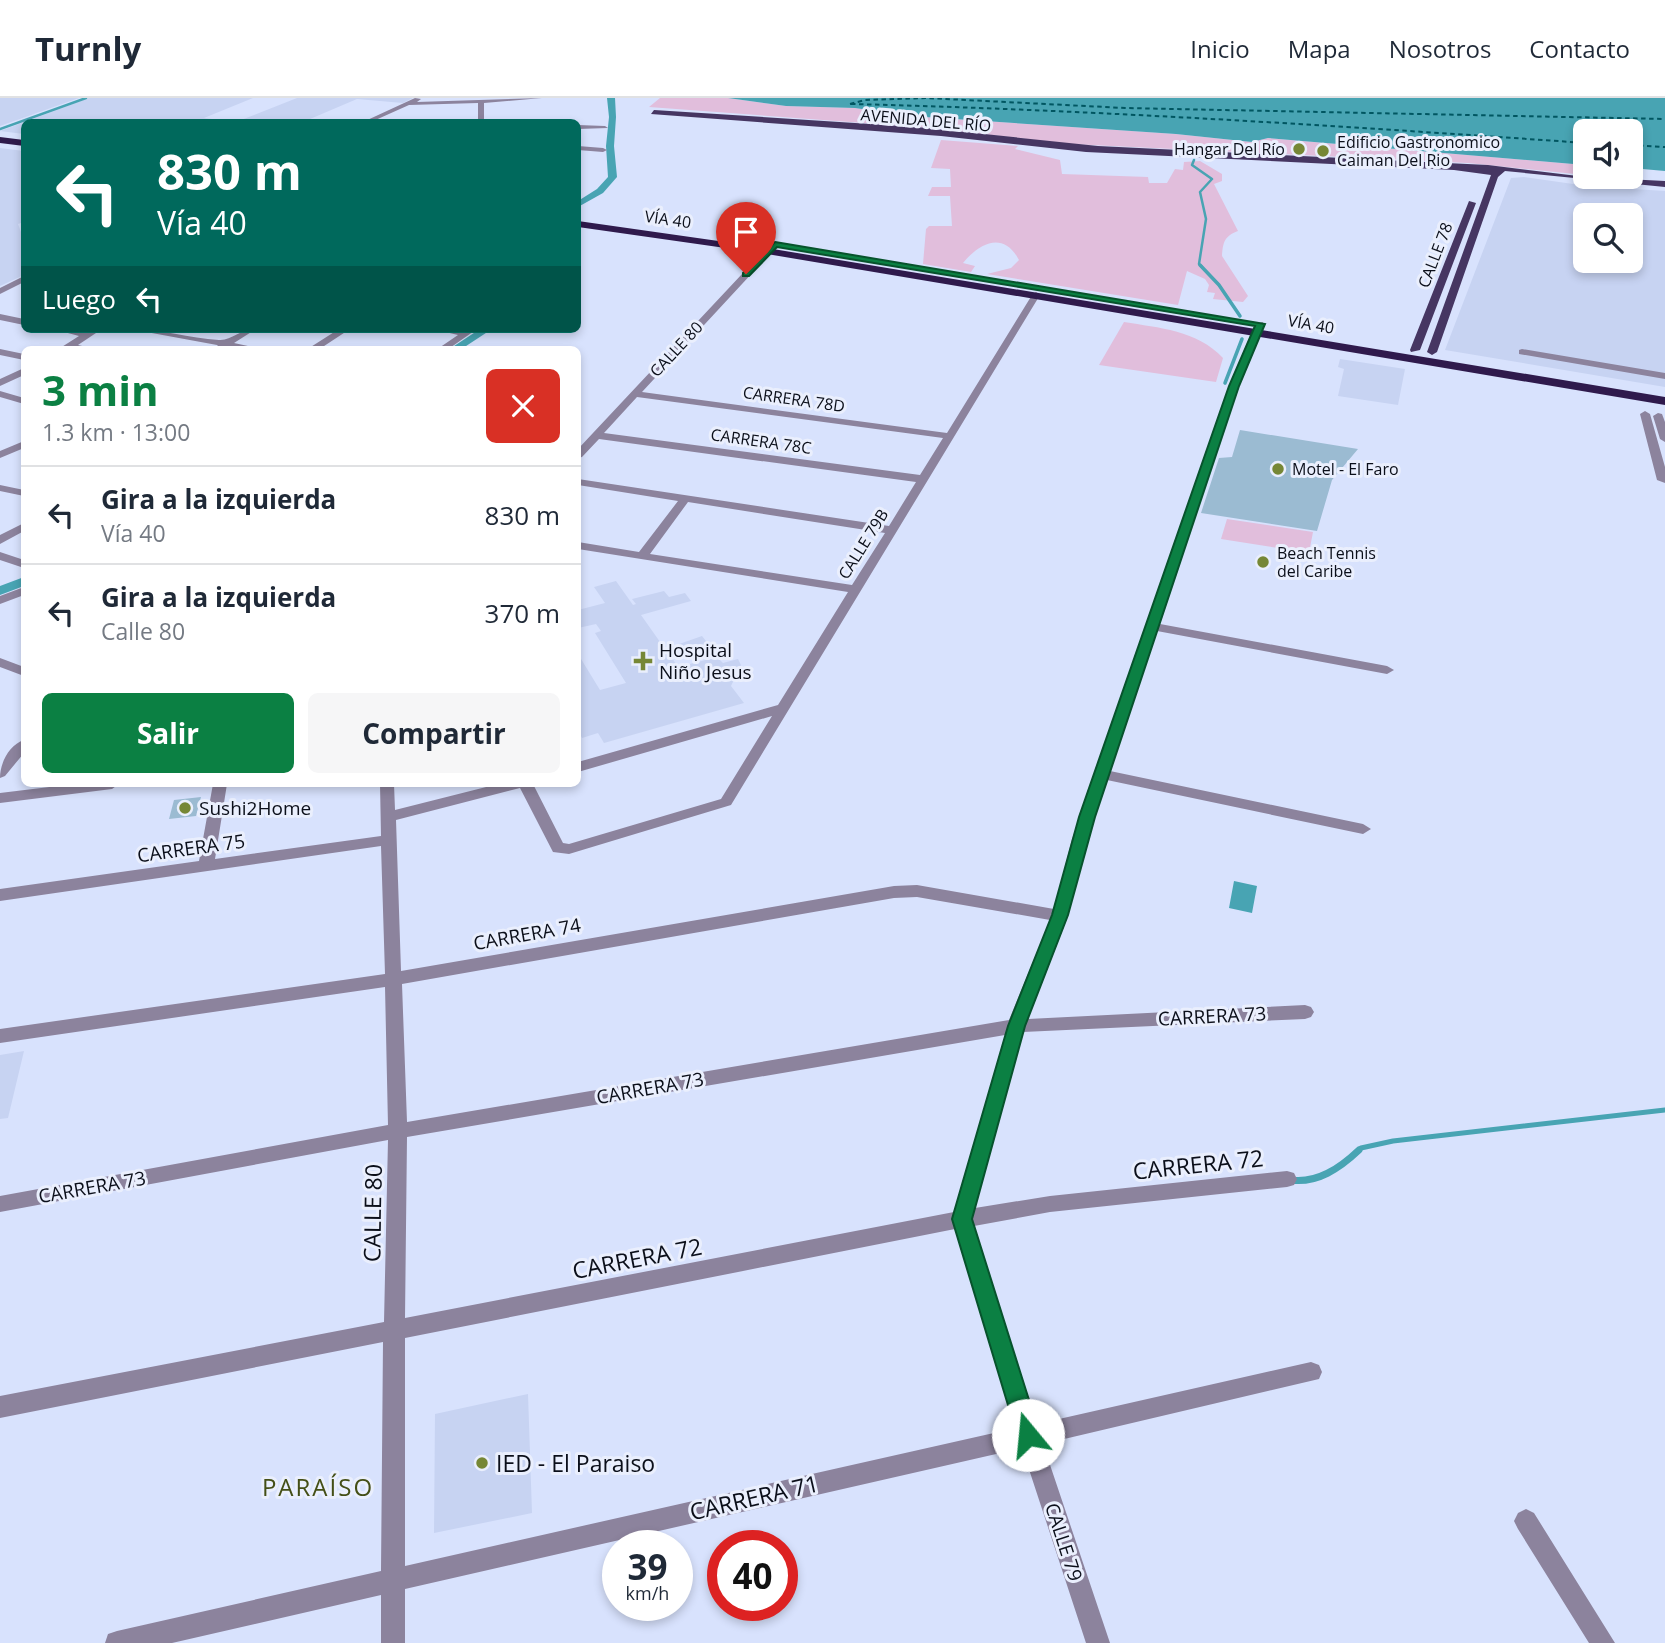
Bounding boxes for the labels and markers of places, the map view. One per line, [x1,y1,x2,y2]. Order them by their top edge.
place label: Edificio Gastronomico Caiman Del Rio [1337,131,1500,171]
place label: Hangar Del Río [1174,138,1285,160]
marker: Hangar Del Río [1291,141,1307,157]
marker: Edificio Gastronomico Caiman Del Rio [1315,143,1331,159]
pin [716,202,776,274]
place label: Motel - El Faro [1292,458,1399,480]
marker: Motel - El Faro [1270,461,1286,477]
place label: Beach Tennis del Caribe [1277,542,1376,582]
marker: Beach Tennis del Caribe [1255,554,1271,570]
place label: Hospital Niño Jesus [659,637,752,685]
marker: Hospital Niño Jesus [633,651,653,671]
place label: Sushi2Home [199,795,311,821]
marker: Sushi2Home [177,800,193,816]
place label: IED - El Paraiso [496,1447,655,1479]
marker: IED - El Paraiso [474,1455,490,1471]

